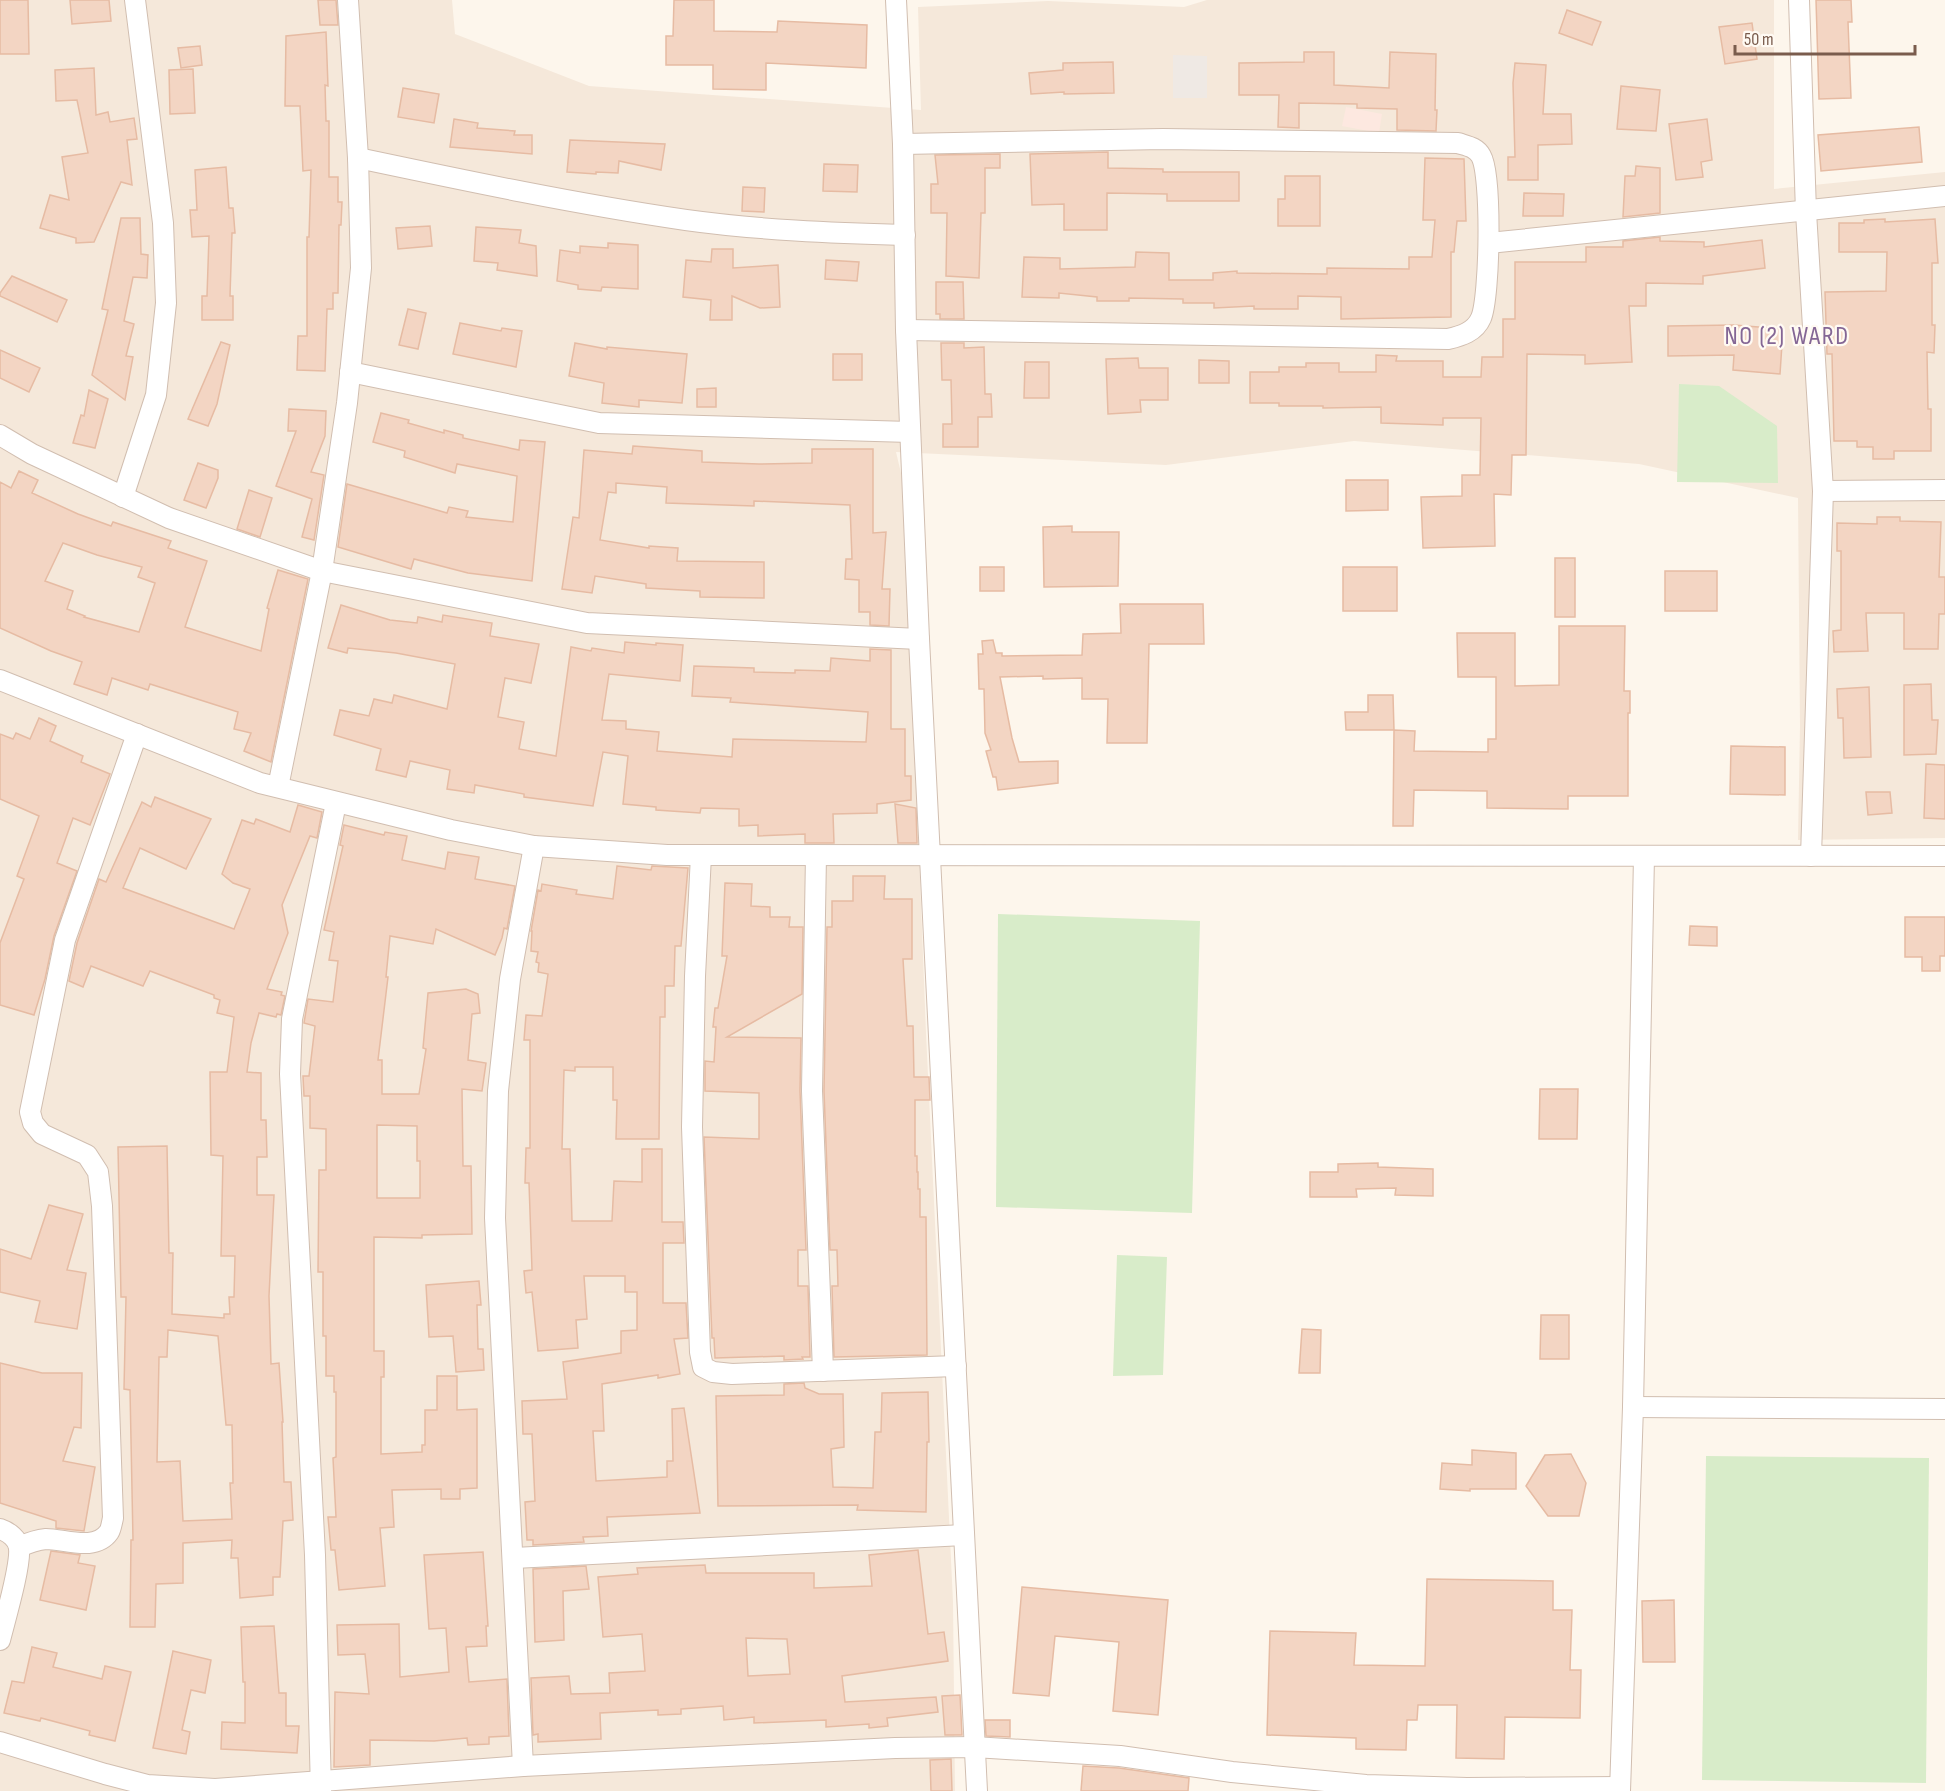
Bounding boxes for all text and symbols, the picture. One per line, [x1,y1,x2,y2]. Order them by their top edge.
scale bar [1735,18,1915,56]
text: 50 m [1744,29,1774,50]
district label: NO (2) WARD [1724,321,1850,352]

